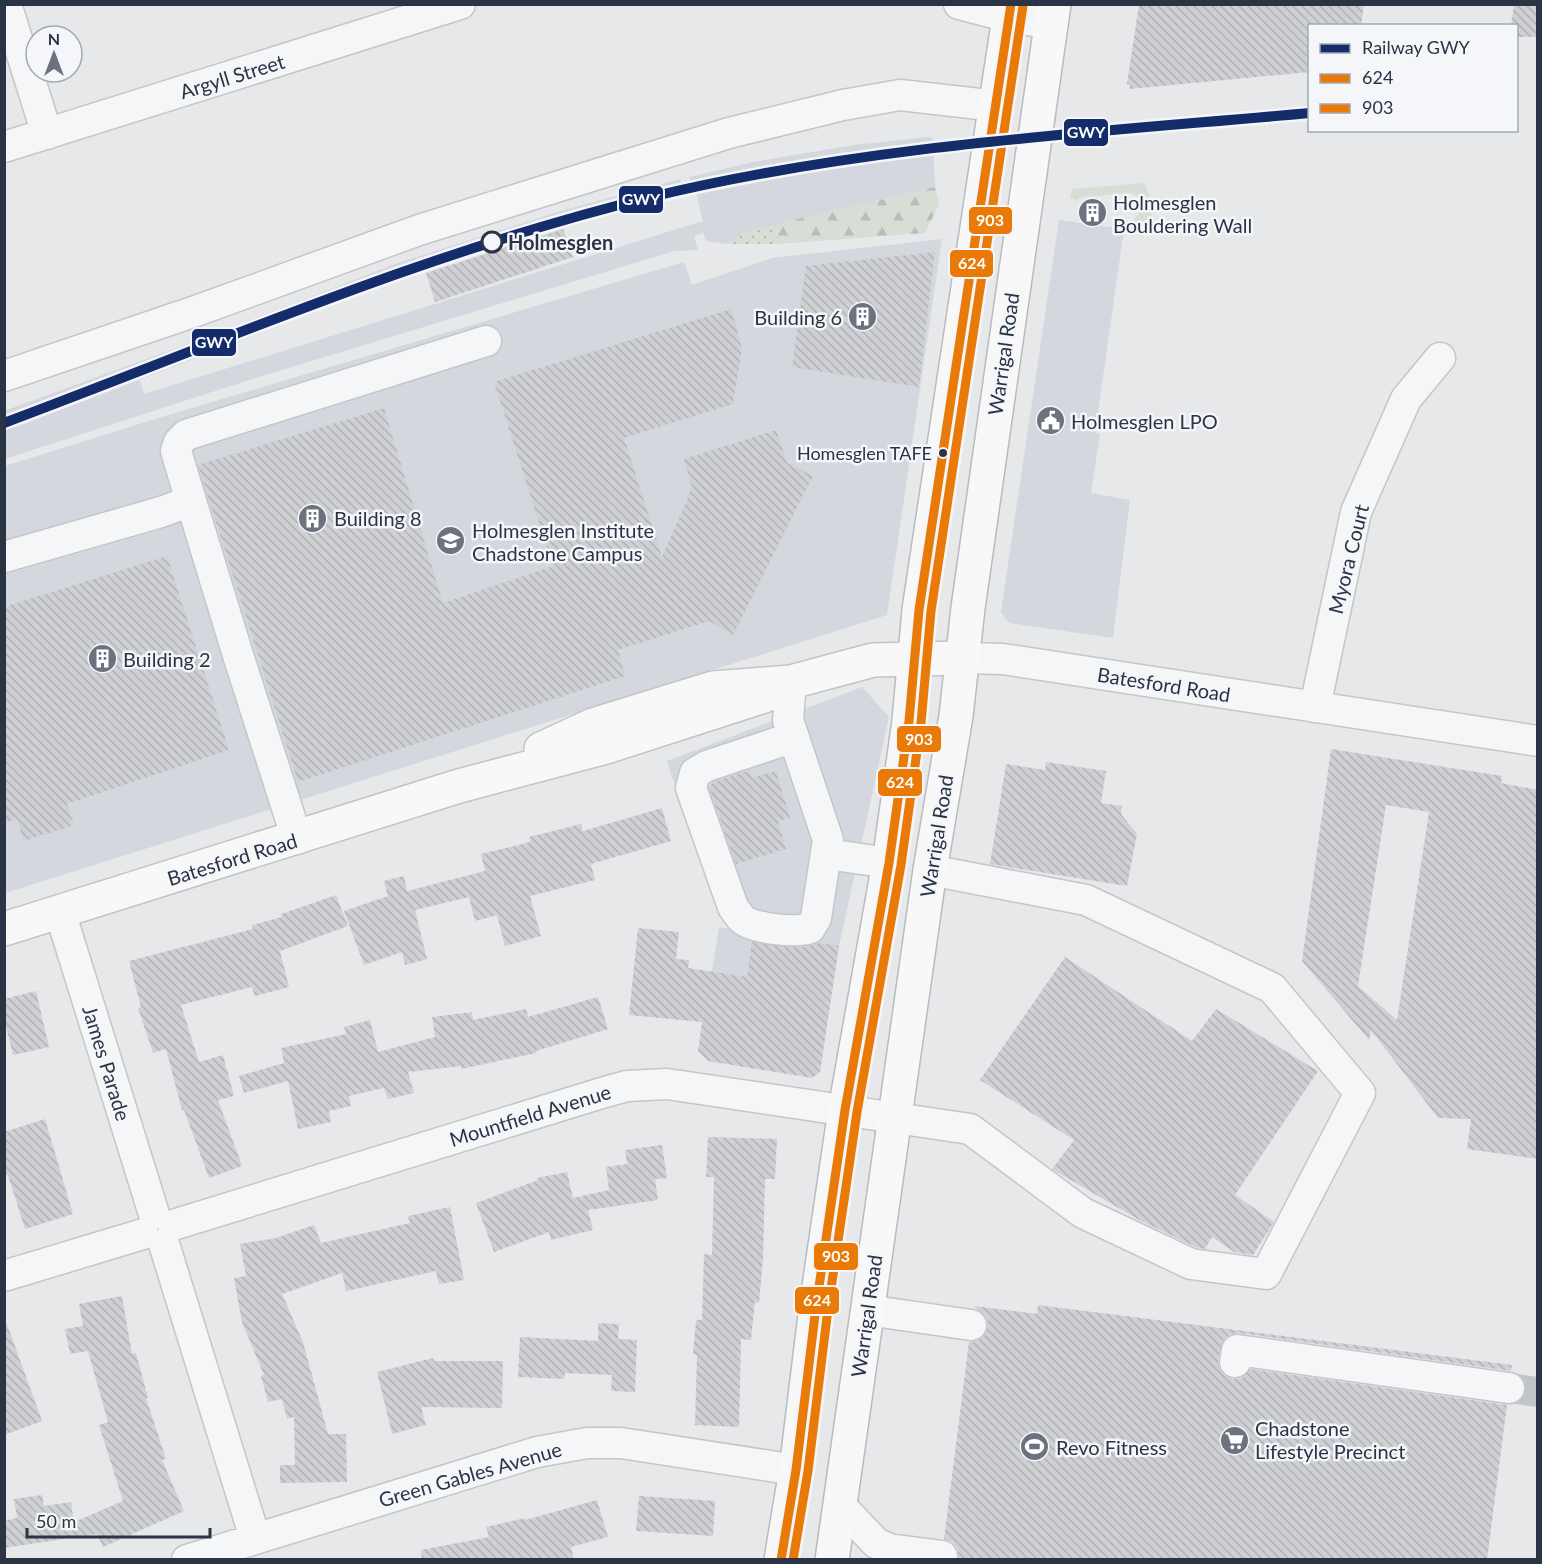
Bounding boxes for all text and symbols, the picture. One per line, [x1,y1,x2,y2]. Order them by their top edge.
north arrow [24,24,84,84]
legend [1308,24,1518,132]
text: N [48,29,60,48]
text: Railway GWY [1362,36,1471,58]
street label: Argyll Street [177,49,287,103]
text: 624 [1362,66,1393,88]
text: 903 [1362,96,1393,118]
line badge: GWY [1063,118,1109,147]
text: GWY [1067,122,1106,141]
line badge: GWY [618,185,664,214]
text: GWY [622,189,661,208]
place label: Holmesglen Bouldering Wall [1113,190,1252,237]
building icon: Holmesglen Bouldering Wall [1076,197,1108,229]
line badge: 903 [968,206,1013,235]
text: 903 [976,210,1004,229]
place label: Holmesglen [508,230,613,254]
marker: Holmesglen [481,231,503,253]
line badge: 624 [949,249,994,278]
text: 624 [958,253,986,272]
street label: Warrigal Road [983,291,1023,417]
building icon: Building 6 [847,301,879,333]
place label: Building 6 [754,305,842,329]
line badge: GWY [191,328,237,357]
text: GWY [195,332,234,351]
public building icon: Holmesglen LPO [1034,405,1066,437]
place label: Holmesglen LPO [1071,409,1218,433]
place label: Homesglen TAFE [797,442,932,464]
marker: Homesglen TAFE [937,447,949,459]
building icon: Building 8 [297,502,329,534]
street label: Myora Court [1323,502,1373,616]
place label: Building 8 [334,506,422,530]
place label: Holmesglen Institute Chadstone Campus [472,518,654,565]
school or university icon: Holmesglen Institute Chadstone Campus [435,525,467,557]
building icon: Building 2 [86,643,118,675]
place label: Building 2 [123,647,211,671]
street label: Batesford Road [1096,662,1232,706]
line badge: 903 [896,725,942,753]
text: 903 [905,729,933,748]
line badge: 624 [877,768,923,797]
text: 624 [886,772,914,791]
street label: Warrigal Road [914,773,958,899]
street label: Batesford Road [164,828,300,890]
street label: James Parade [78,1002,136,1124]
street label: Mountfield Avenue [446,1079,614,1151]
line badge: 903 [813,1242,859,1271]
text: 903 [822,1246,850,1265]
street label: Warrigal Road [846,1253,886,1379]
line badge: 624 [794,1286,840,1315]
text: 624 [803,1290,831,1309]
place label: Chadstone Lifestyle Precinct [1255,1416,1405,1463]
supermarket icon: Chadstone Lifestyle Precinct [1218,1424,1250,1456]
sports icon: Revo Fitness [1019,1431,1051,1463]
place label: Revo Fitness [1056,1435,1167,1459]
street label: Green Gables Avenue [376,1436,564,1512]
scale bar [27,1501,210,1539]
text: 50 m [36,1510,76,1532]

